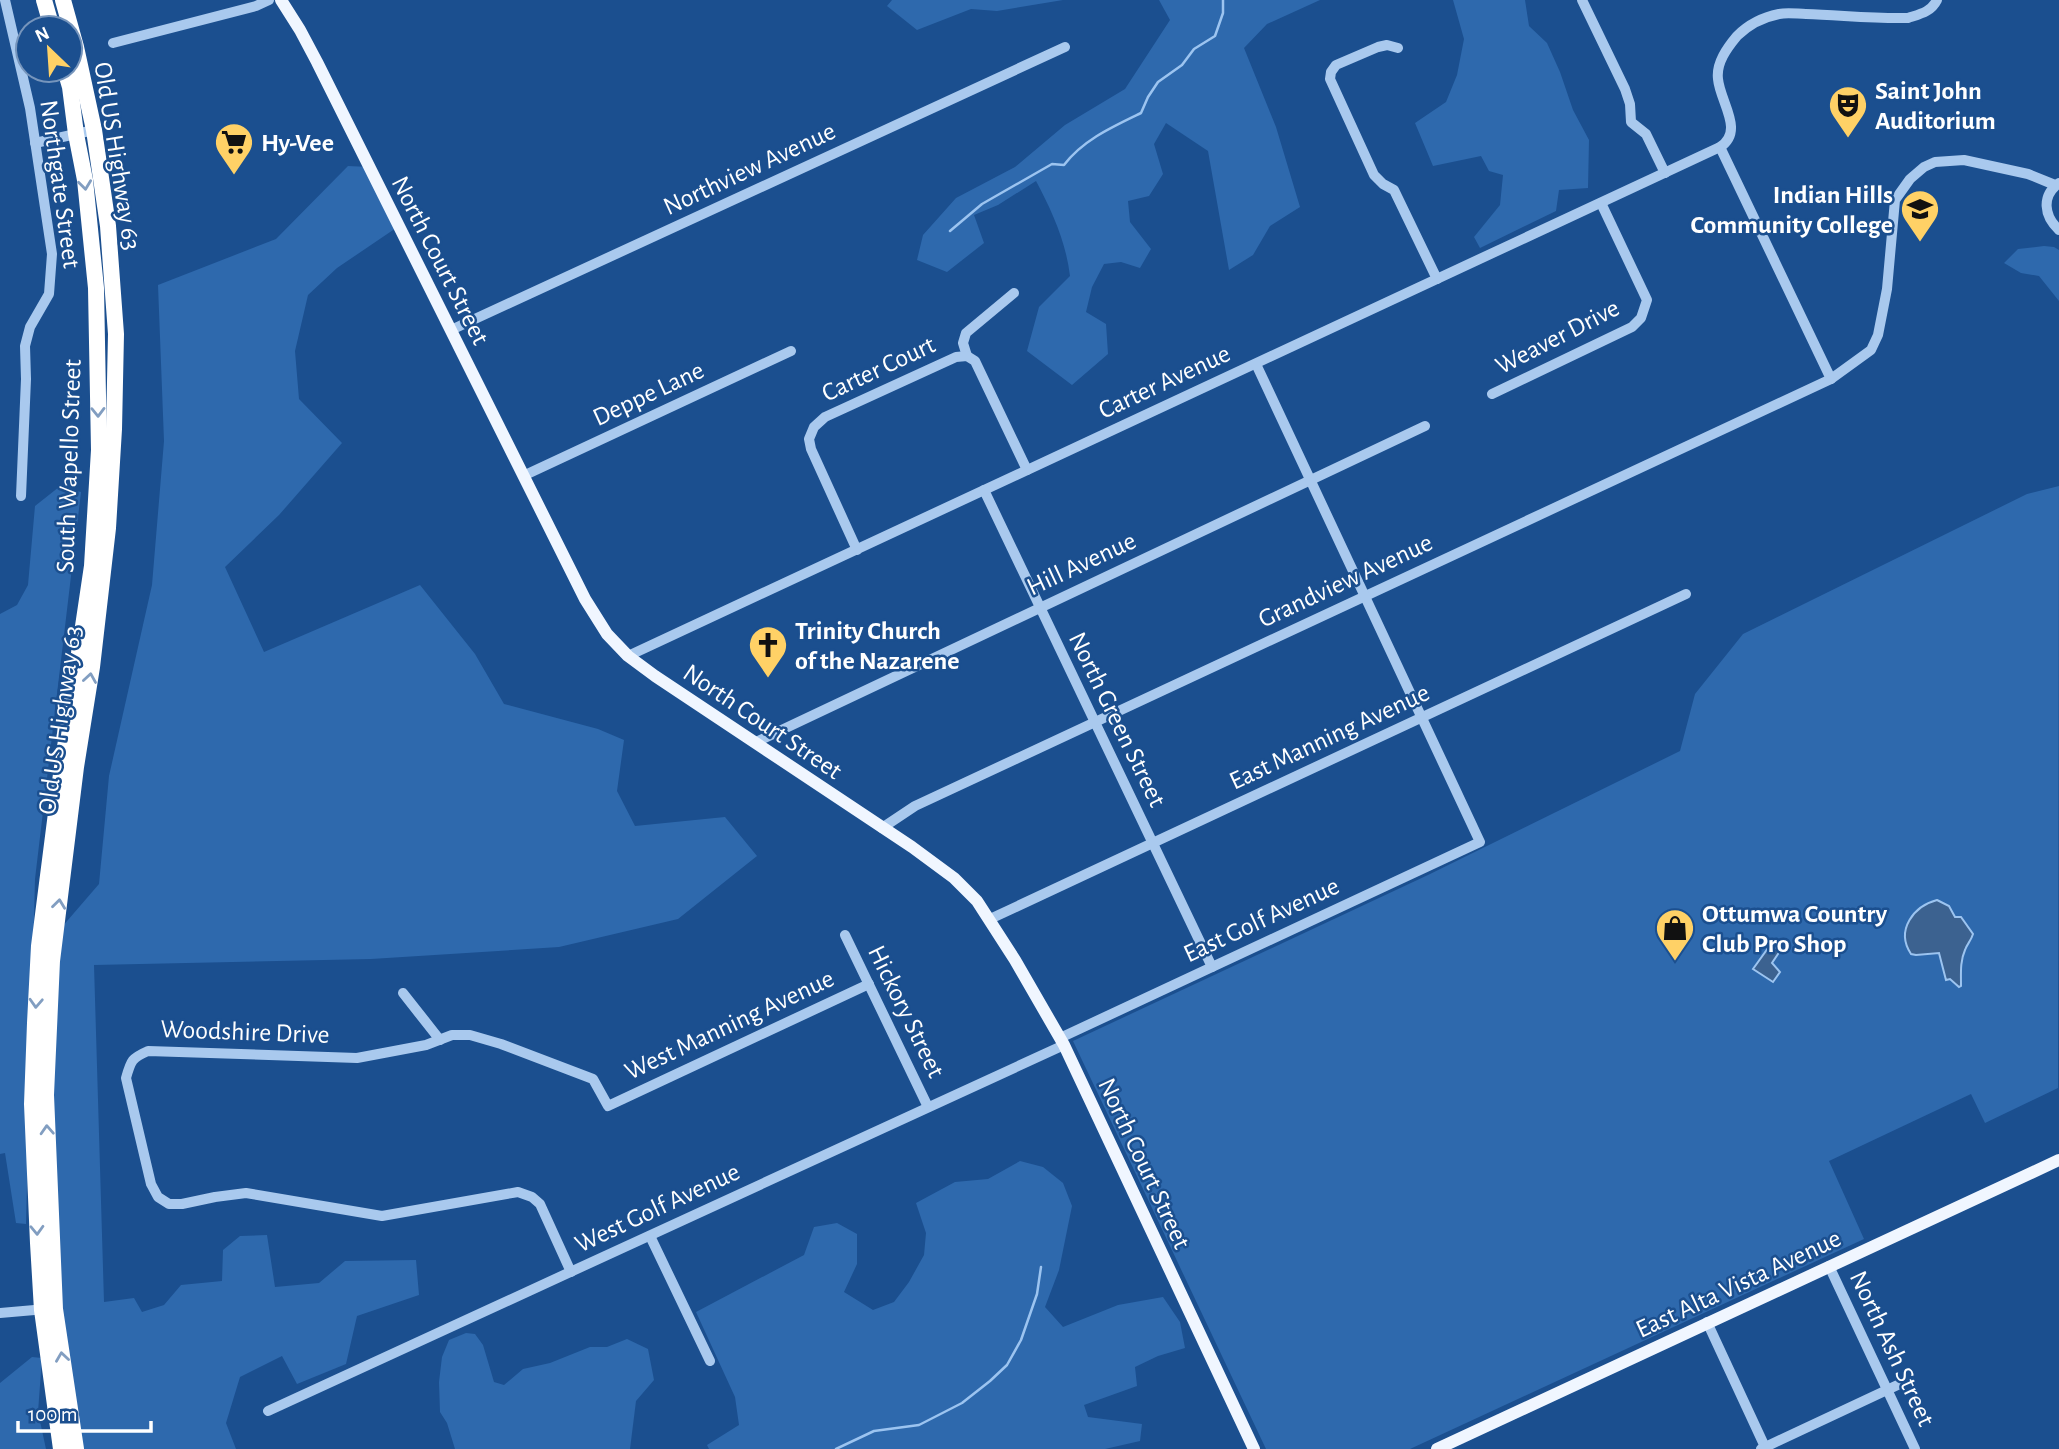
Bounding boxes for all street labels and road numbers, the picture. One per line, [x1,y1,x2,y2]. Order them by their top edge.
street label: Old US Highway 63 [89,60,145,252]
street label: Northgate Street [35,98,85,270]
street label: Northview Avenue [659,118,839,220]
street label: North Court Street [386,172,494,349]
street label: Weaver Drive [1491,295,1624,379]
street label: Carter Court [818,331,939,406]
street label: Carter Avenue [1095,340,1234,424]
street label: Deppe Lane [589,357,708,431]
street label: South Wapello Street [52,359,86,573]
street label: Hill Avenue [1023,527,1140,600]
street label: Grandview Avenue [1254,529,1436,633]
street label: Old US Highway 63 [34,624,86,816]
street label: North Green Street [1064,628,1171,811]
street label: North Court Street [678,659,846,784]
street label: East Manning Avenue [1225,679,1433,795]
street label: East Golf Avenue [1180,873,1343,967]
street label: Hickory Street [863,941,949,1082]
street label: West Manning Avenue [621,965,838,1085]
street label: Woodshire Drive [160,1016,330,1048]
street label: North Court Street [1093,1074,1195,1253]
street label: West Golf Avenue [571,1158,744,1257]
street label: East Alta Vista Avenue [1632,1225,1845,1343]
street label: North Ash Street [1845,1267,1939,1430]

